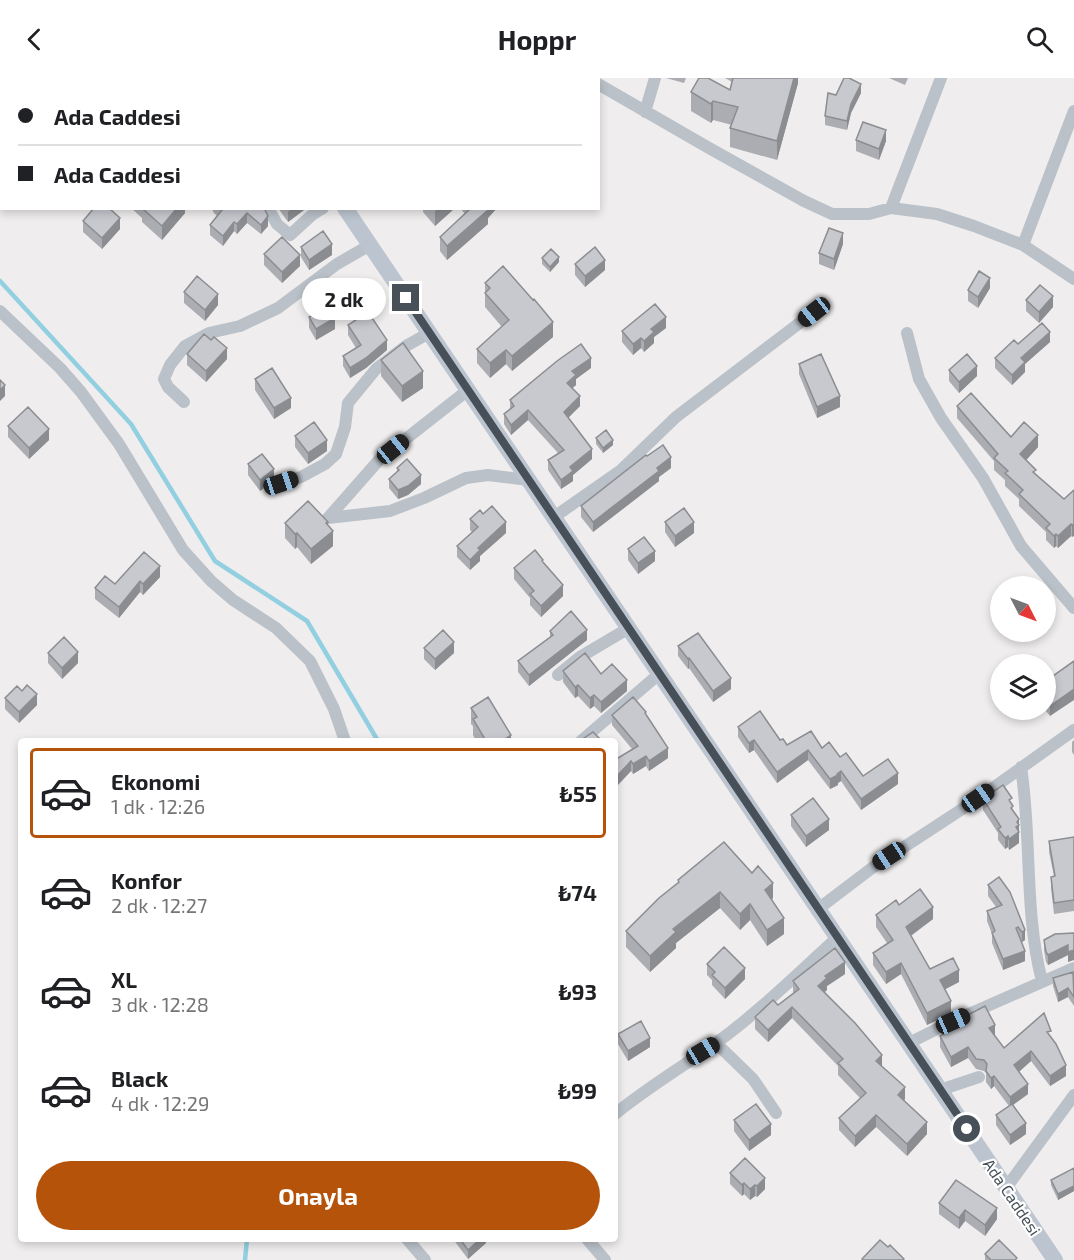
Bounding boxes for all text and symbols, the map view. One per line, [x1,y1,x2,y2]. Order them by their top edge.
icon: back [18,23,51,56]
text: Hoppr [498,23,576,55]
icon: search [1023,23,1056,56]
text: Ada Caddesi [54,103,181,129]
text: Ada Caddesi [54,161,181,187]
callout: 2 dk [301,277,385,319]
route end [392,284,419,311]
text: 2 dk [324,287,364,311]
car [794,294,834,330]
car [373,431,413,467]
car [261,469,301,497]
north arrow [990,576,1056,642]
map controls [990,576,1056,720]
button: layers [990,654,1056,720]
icon: car [39,766,93,820]
text: Ekonomi [111,768,200,794]
text: ₺55 [560,780,597,806]
car [958,780,998,816]
text: 1 dk · 12:26 [111,794,205,818]
car [869,839,909,873]
icon: car [39,865,93,919]
text: Konfor [111,867,182,893]
text: ₺74 [558,879,597,905]
text: 2 dk · 12:27 [111,893,207,917]
icon: car [39,964,93,1018]
text: XL [111,966,137,992]
text: ₺93 [558,978,597,1004]
text: 3 dk · 12:28 [111,992,209,1016]
car [933,1005,973,1037]
car [683,1034,723,1068]
icon: car [39,1063,93,1117]
text: Black [111,1065,168,1091]
text: ₺99 [558,1077,597,1103]
text: 4 dk · 12:29 [111,1091,209,1115]
route start [953,1115,980,1142]
street label: Ada Caddesi [980,1155,1045,1239]
button: Onayla [36,1161,600,1230]

